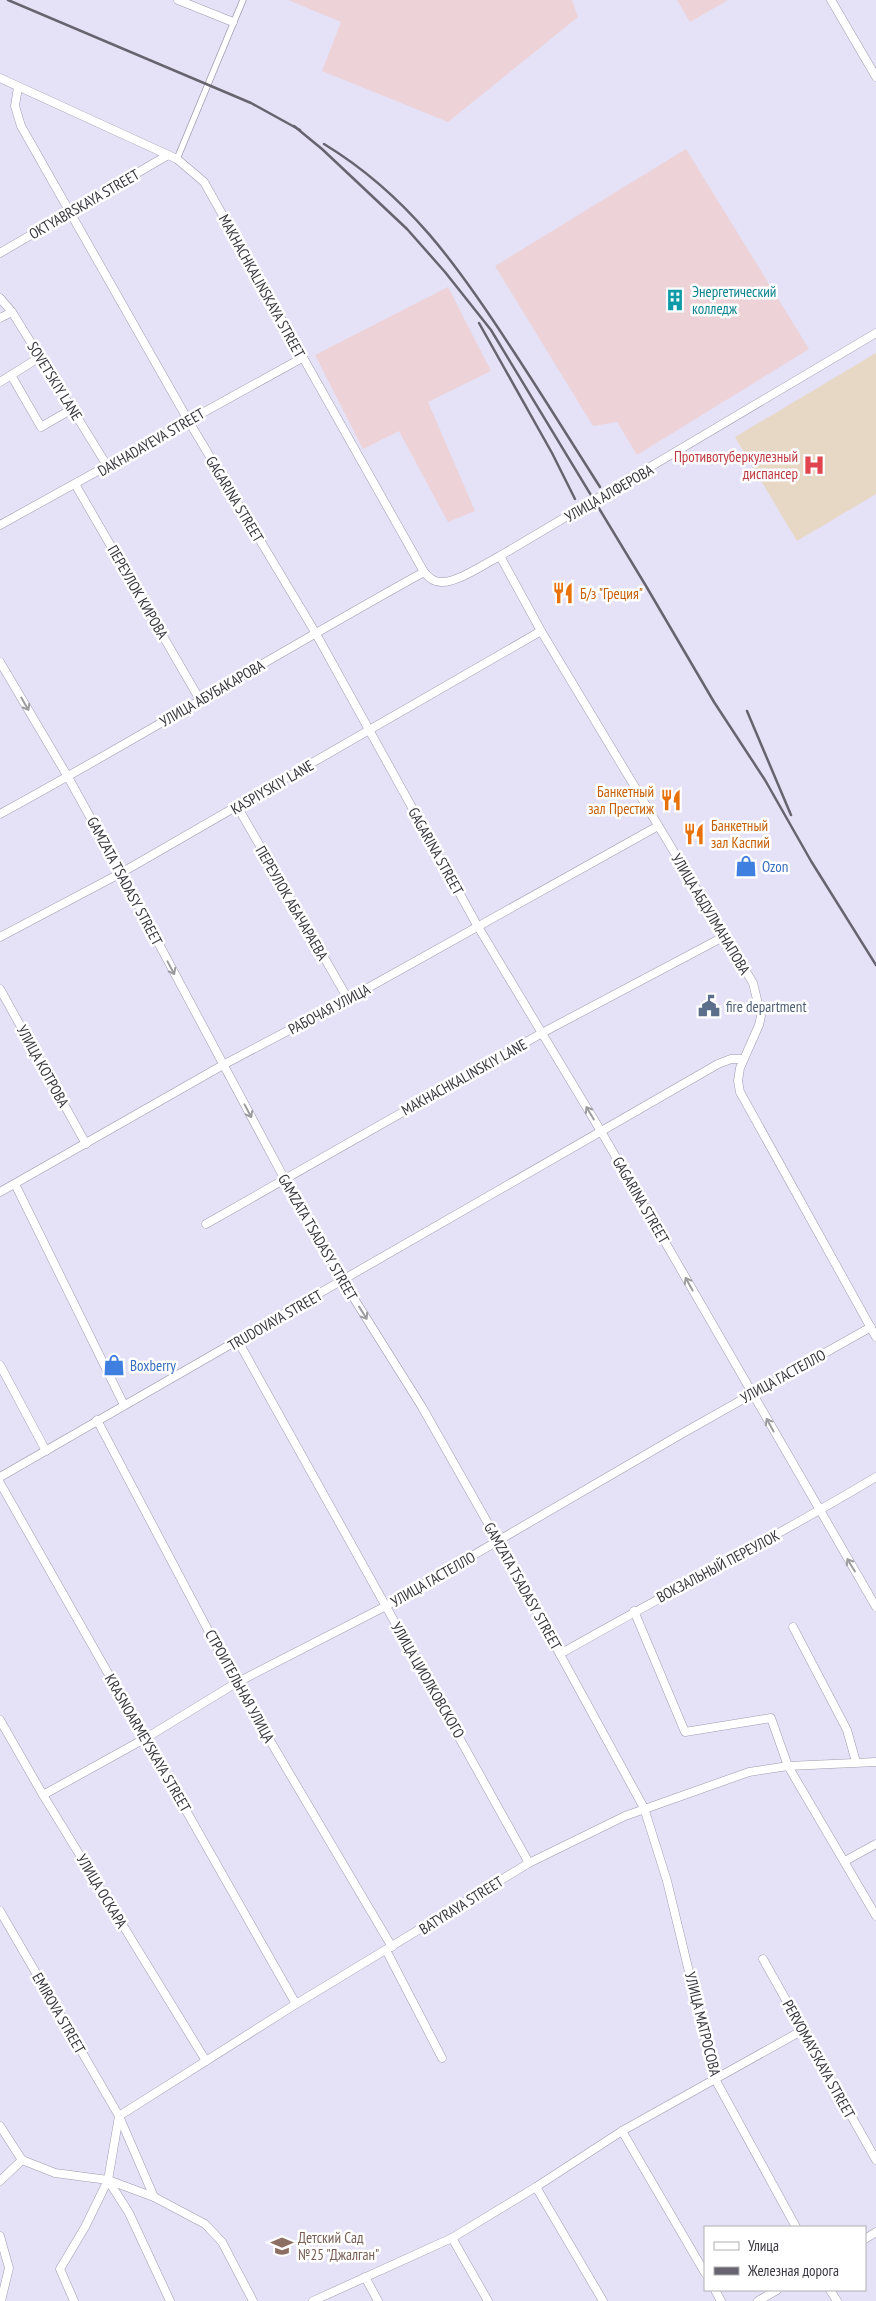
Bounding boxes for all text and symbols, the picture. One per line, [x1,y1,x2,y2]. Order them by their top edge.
street label: OKTYABRSKAYA STREET [25,165,143,243]
street label: MAKHACHKALINSKAYA STREET [215,211,309,361]
place label: Энергетический колледж [692,282,776,318]
building icon: Энергетический колледж [662,287,688,313]
street label: SOVETSKIY LANE [23,338,87,424]
street label: DAKHADAYEVA STREET [94,404,208,480]
place label: Противотуберкулезный диспансер [674,447,798,483]
street label: GAGARINA STREET [202,452,268,546]
hospital icon: Противотуберкулезный диспансер [801,452,827,478]
street label: УЛИЦА АЛФЕРОВА [561,459,658,526]
street label: ПЕРЕУЛОК КИРОВА [104,542,173,643]
restaurant icon: Б/з "Греция" [550,580,576,606]
place label: Б/з "Греция" [580,584,643,603]
street label: УЛИЦА АБУБАКАРОВА [156,655,268,731]
one-way arrow [20,696,30,710]
street label: KASPIYSKIY LANE [227,756,317,818]
place label: Банкетный зал Престиж [588,782,655,818]
restaurant icon: Банкетный зал Престиж [658,787,684,813]
street label: GAGARINA STREET [404,804,468,898]
street label: GAMZATA TSADASY STREET [83,813,167,949]
place label: Банкетный зал Каспий [711,816,770,852]
restaurant icon: Банкетный зал Каспий [681,821,707,847]
street label: ПЕРЕУЛОК АБАЧАРАЕВА [252,842,333,964]
street label: УЛИЦА АБДУЛМАНАПОВА [667,850,755,979]
shop icon: Ozon [733,853,759,879]
place label: Ozon [762,857,788,876]
one-way arrow [167,960,176,975]
street label: РАБОЧАЯ УЛИЦА [285,979,374,1038]
public building icon: fire department [696,993,722,1019]
place label: fire department [726,997,807,1016]
street label: УЛИЦА КОТРОВА [13,1022,74,1111]
street label: MAKHACHKALINSKIY LANE [398,1035,530,1119]
one-way arrow [243,1104,253,1119]
one-way arrow [584,1106,594,1120]
street label: GAGARINA STREET [608,1153,674,1247]
street label: GAMZATA TSADASY STREET [274,1170,362,1304]
one-way arrow [684,1276,694,1291]
street label: TRUDOVAYA STREET [224,1285,326,1355]
one-way arrow [358,1306,368,1320]
street label: УЛИЦА ГАСТЕЛЛО [737,1345,829,1407]
shop icon: Boxberry [101,1352,127,1378]
place label: Boxberry [130,1356,176,1375]
one-way arrow [765,1417,775,1432]
street label: GAMZATA TSADASY STREET [480,1519,566,1653]
street label: ВОКЗАЛЬНЫЙ ПЕРЕУЛОК [653,1525,783,1606]
street label: УЛИЦА ГАСТЕЛЛО [387,1547,479,1611]
one-way arrow [846,1559,856,1573]
street label: УЛИЦА ЦИОЛКОВСКОГО [387,1619,469,1741]
street label: СТРОИТЕЛЬНАЯ УЛИЦА [201,1626,279,1747]
street label: KRASNOARMEYSKAYA STREET [101,1671,195,1816]
street label: УЛИЦА ОСКАРА [72,1851,132,1932]
street label: BATYRAYA STREET [416,1872,507,1938]
street label: EMIROVA STREET [28,1969,90,2057]
street label: УЛИЦА МАТРОСОВА [681,1970,725,2079]
street label: PERVOMAYSKAYA STREET [779,1996,860,2122]
legend [704,2226,866,2291]
place label: Детский Сад №25 "Джалган" [298,2228,379,2264]
school or university icon: Детский Сад №25 "Джалган" [269,2233,295,2259]
text: Улица [748,2236,779,2255]
text: Железная дорога [747,2261,839,2280]

